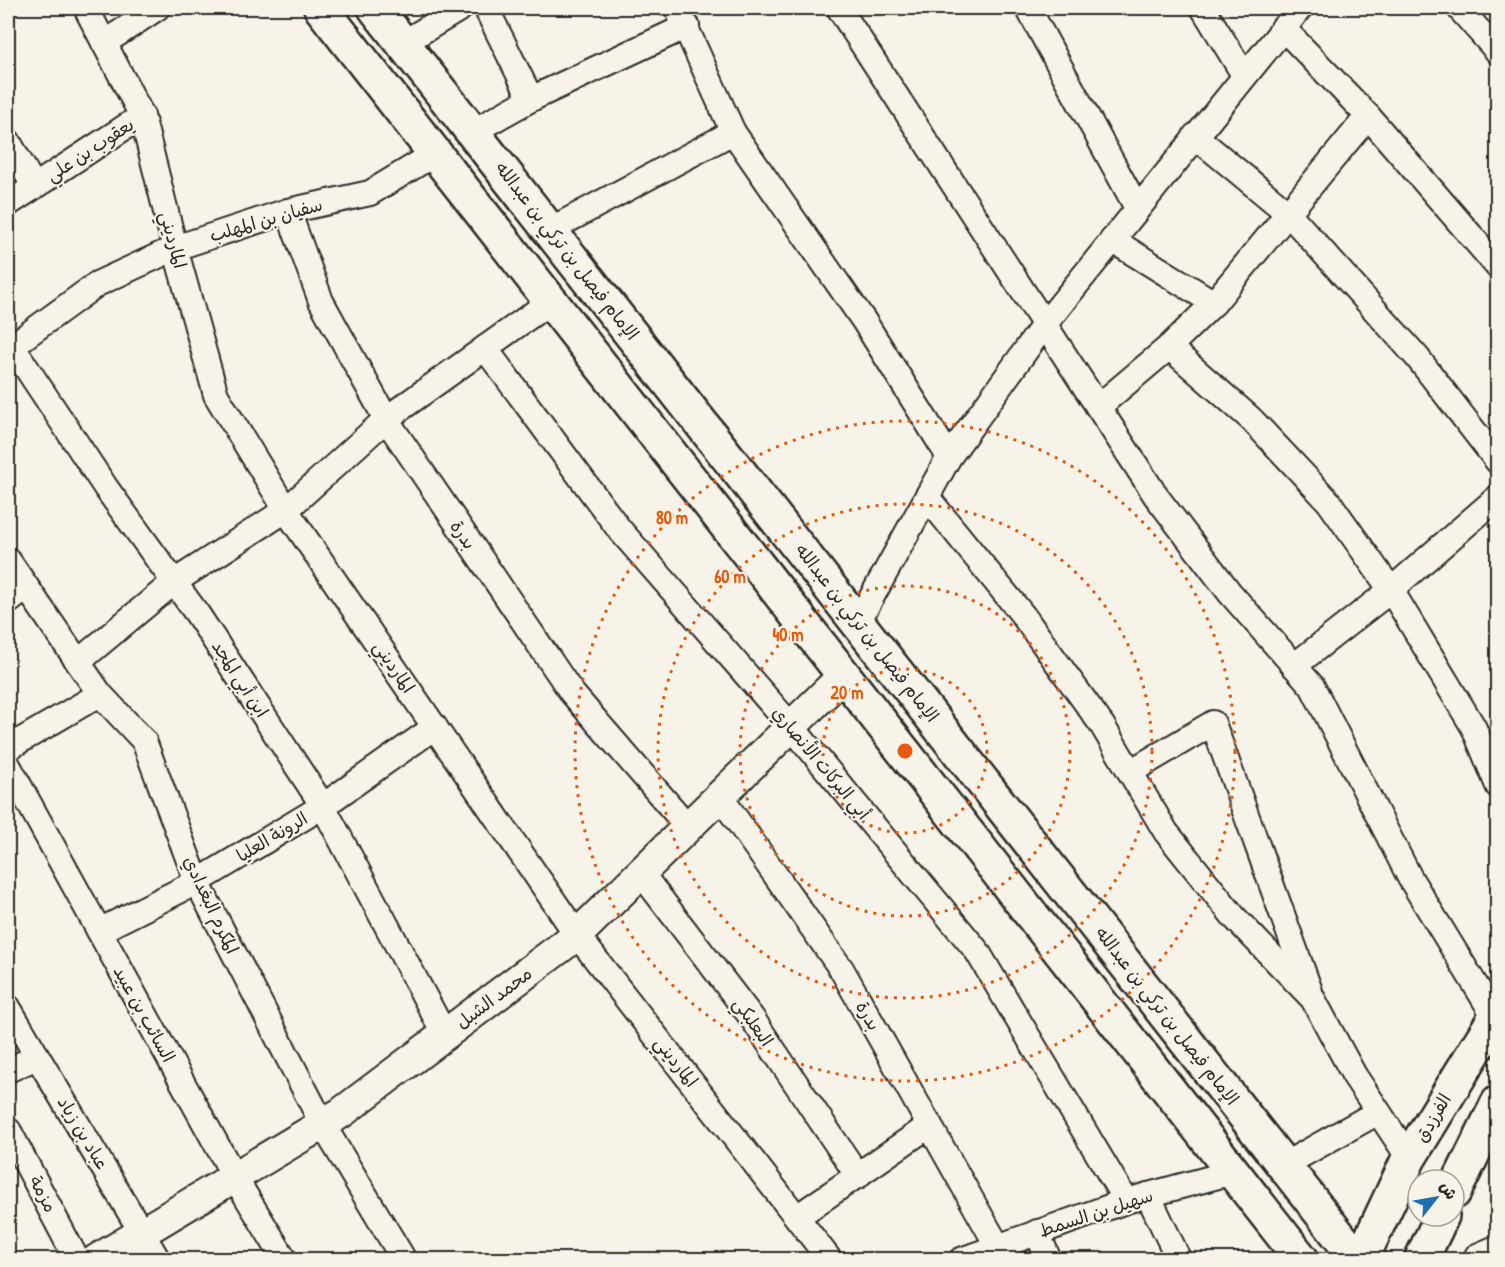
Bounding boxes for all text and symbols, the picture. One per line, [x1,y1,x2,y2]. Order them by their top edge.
street label: يعقوب بن علي [41,112,141,191]
street label: الإمام فيصل بن تركي بن عبدالله [487,156,645,348]
street label: سفيان بن المهلب [206,191,325,248]
street label: المارديني [150,209,193,272]
text: 80 m [656,505,688,530]
street label: بدرة [445,515,482,554]
street label: الإمام فيصل بن تركي بن عبدالله [787,538,945,730]
text: 60 m [714,564,746,589]
text: 40 m [772,622,804,647]
street label: ابن أبي المجد [203,635,275,724]
street label: المارديني [365,636,421,700]
text: 20 m [831,680,863,705]
street label: أبي البركات الأنصاري [763,701,877,828]
centre of rings [895,741,915,761]
street label: الرونة العليا [231,805,312,868]
street label: المكرم البغدادي [176,852,245,959]
street label: الإمام فيصل بن تركي بن عبدالله [1087,921,1245,1113]
street label: السائب بن عبيد [108,961,181,1067]
street label: محمد الشبل [450,961,537,1035]
street label: البعلبكي [724,992,779,1054]
street label: بدرة [850,996,887,1035]
street label: المارديني [646,1031,704,1095]
street label: الفرزدق [1408,1089,1457,1147]
street label: عباد بن زياد [52,1092,115,1174]
north arrow [1406,1168,1466,1228]
street label: مزمة [23,1171,63,1216]
text: ش [1435,1177,1463,1203]
street label: سهيل بن السمط [1035,1182,1156,1243]

